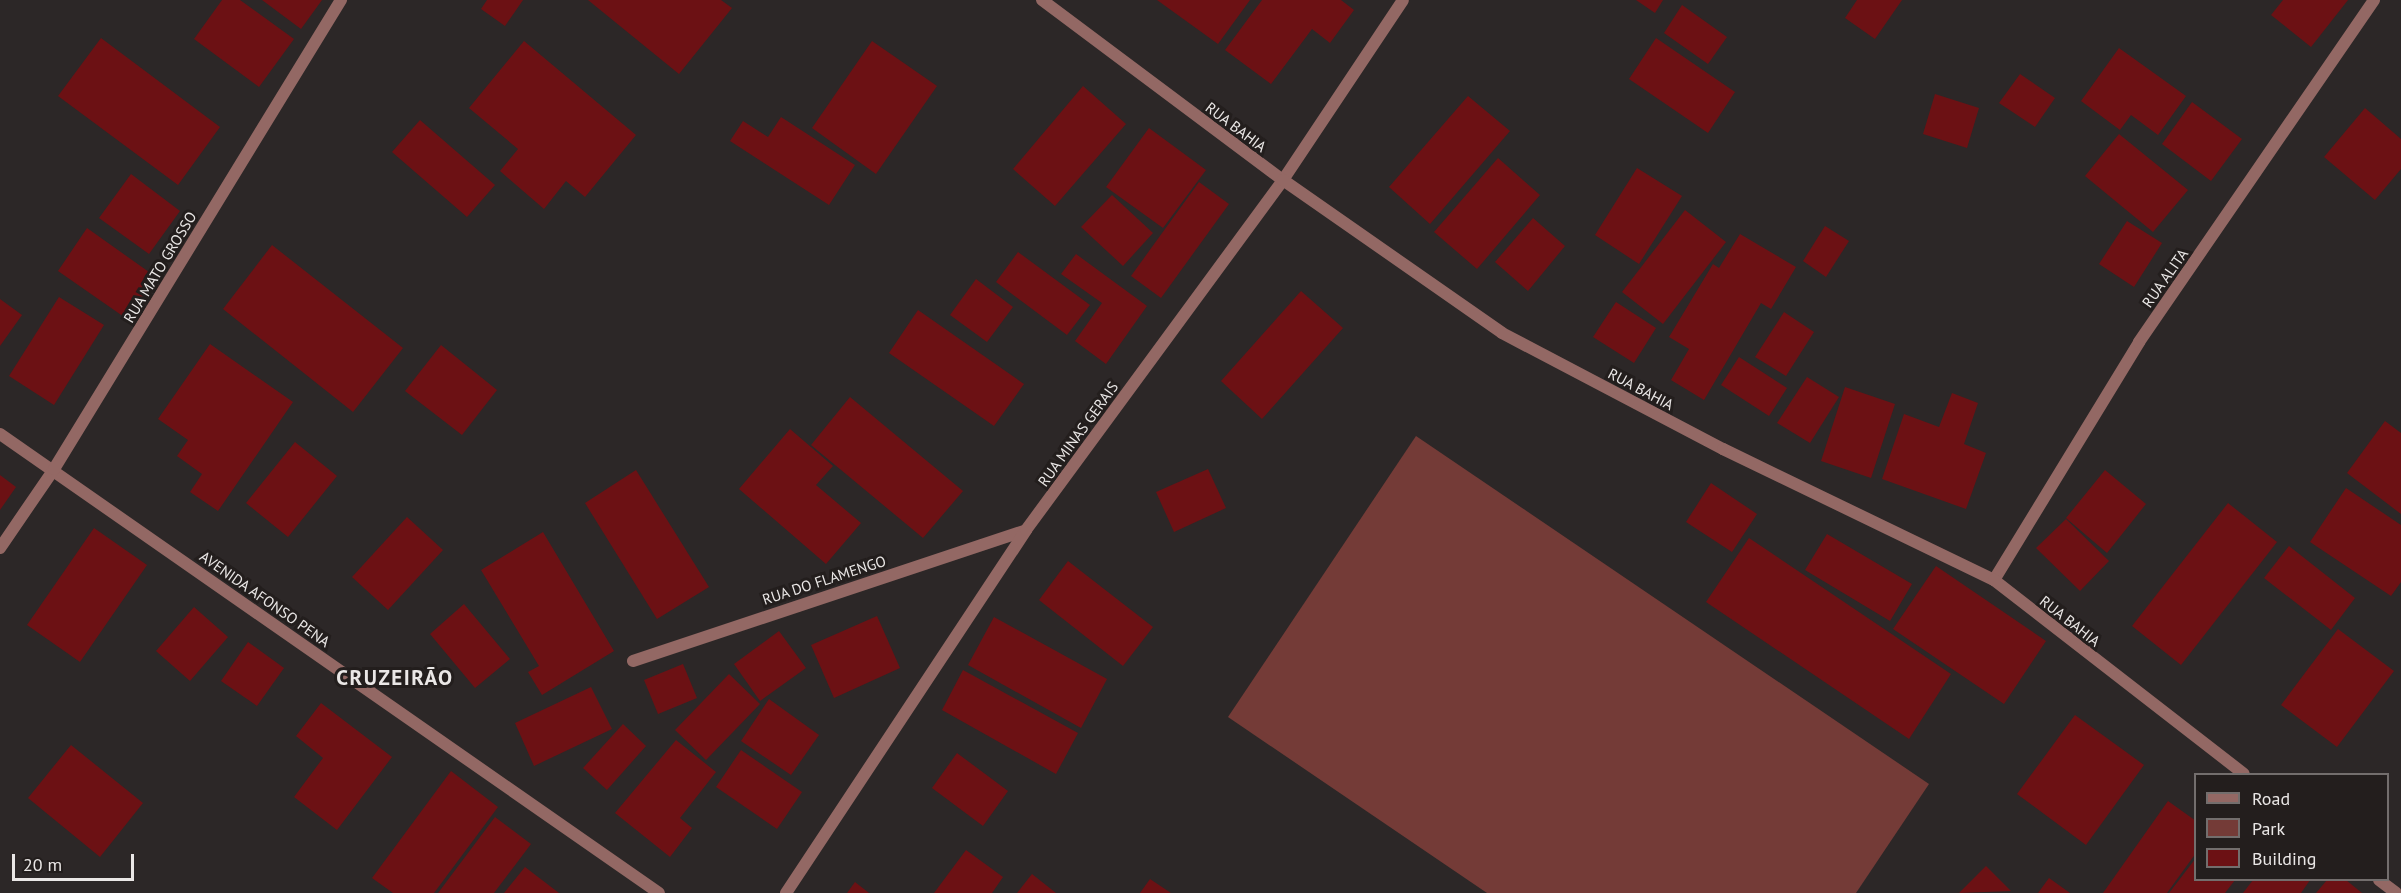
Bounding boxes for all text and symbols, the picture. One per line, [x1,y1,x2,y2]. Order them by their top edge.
street label: RUA BAHIA [1202,98,1270,156]
street label: RUA MATO GROSSO [120,208,200,326]
street label: RUA ALITA [2138,245,2192,311]
street label: RUA BAHIA [1605,364,1677,414]
street label: RUA MINAS GERAIS [1034,378,1122,490]
street label: AVENIDA AFONSO PENA [196,547,334,651]
street label: RUA DO FLAMENGO [760,551,888,609]
street label: RUA BAHIA [2036,592,2104,650]
district label: CRUZEIRÃO [336,665,454,691]
legend [2194,773,2389,881]
text: Road [2252,787,2290,810]
text: Park [2252,817,2285,840]
scale bar [15,842,136,880]
text: Building [2252,847,2316,870]
text: 20 m [23,853,62,876]

